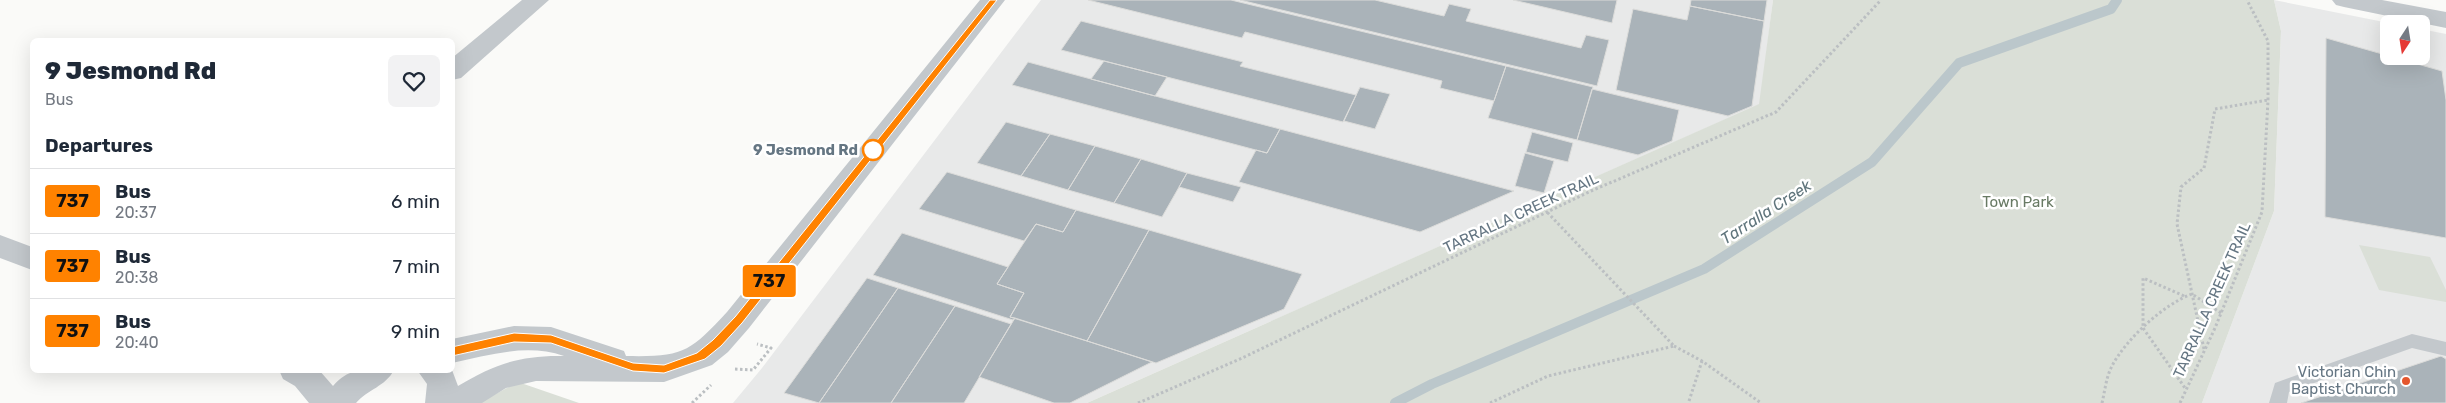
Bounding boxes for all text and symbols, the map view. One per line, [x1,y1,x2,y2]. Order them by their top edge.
north arrow [2380,15,2430,65]
map controls [2380,15,2430,65]
button: heart [388,55,440,107]
text: 9 Jesmond Rd [45,57,216,85]
text: Bus [45,90,73,109]
text: Departures [45,134,153,157]
marker: 9 Jesmond Rd [862,139,884,161]
place label: 9 Jesmond Rd [753,141,858,159]
street label: TARRALLA CREEK TRAIL [1441,169,1602,257]
water label: Tarralla Creek [1717,175,1815,248]
text: Bus [115,180,151,203]
text: 737 [56,190,89,212]
text: 6 min [391,190,440,213]
park label: Town Park [1982,193,2054,211]
text: 20:37 [115,203,156,222]
street label: TARRALLA CREEK TRAIL [2169,219,2255,381]
text: Bus [115,245,151,268]
text: 737 [56,255,89,277]
text: 7 min [393,255,440,278]
line badge: 737 [740,265,798,297]
text: 20:38 [115,268,158,287]
text: 737 [753,270,785,292]
text: Bus [115,310,151,333]
text: 737 [56,320,89,342]
text: 9 min [391,320,440,343]
text: 20:40 [115,333,159,352]
place label: Victorian Chin Baptist Church [2291,363,2396,398]
marker: Victorian Chin Baptist Church [2400,375,2412,387]

